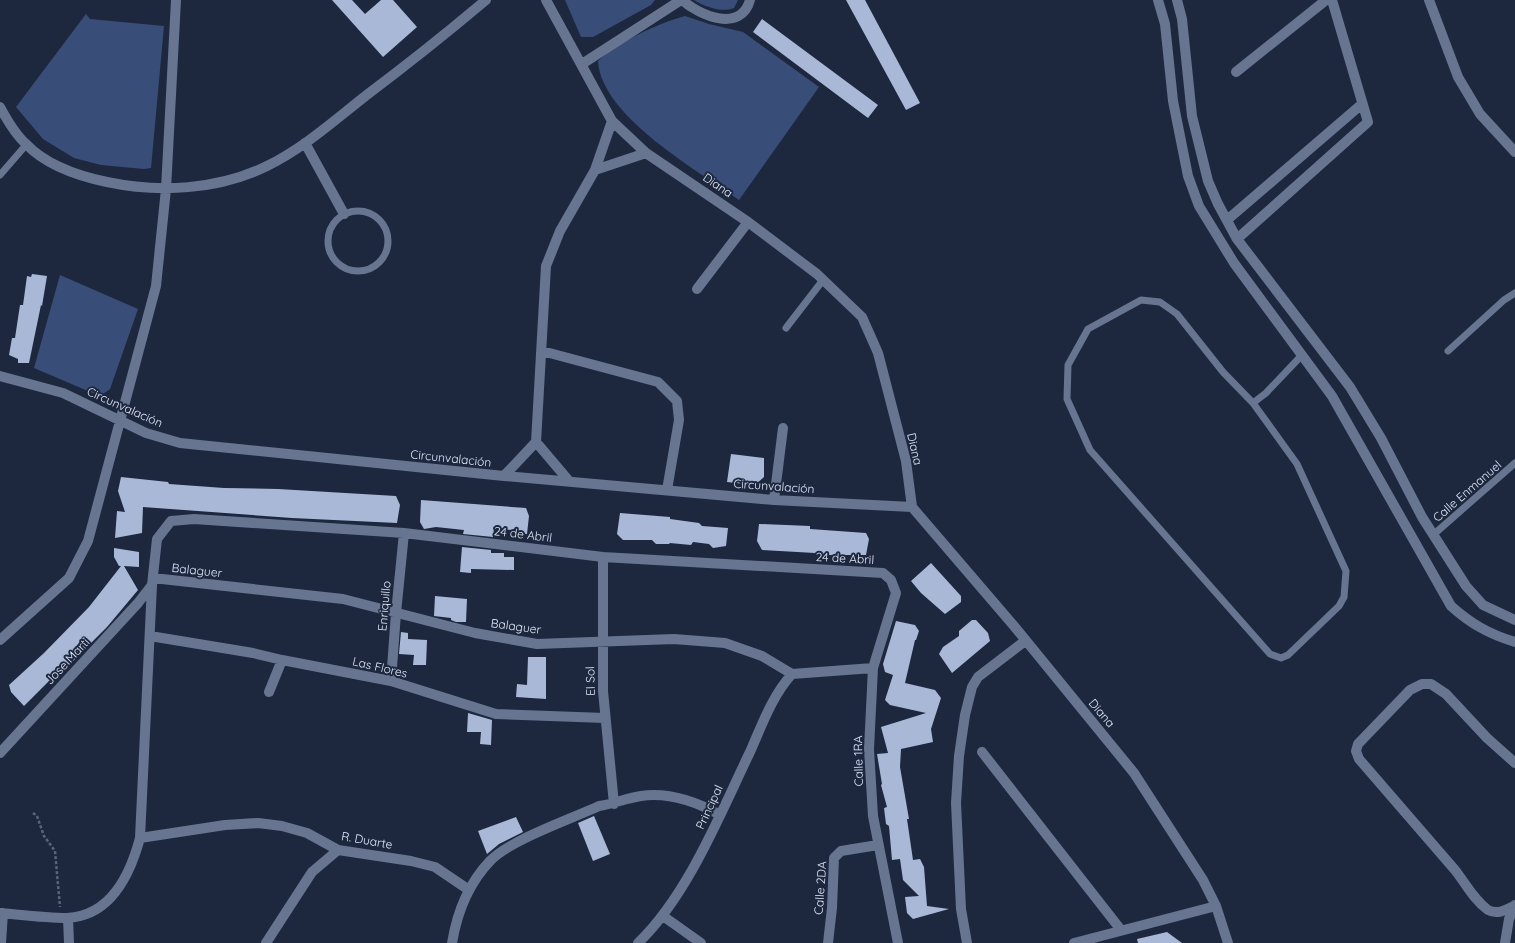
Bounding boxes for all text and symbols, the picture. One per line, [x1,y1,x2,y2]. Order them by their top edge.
street label: Diana [700,170,736,200]
street label: Circunvalación [85,384,165,430]
street label: Diana [904,431,926,467]
street label: Circunvalación [410,446,492,470]
street label: Calle Enmanuel [1430,457,1504,525]
street label: Circunvalación [733,476,815,496]
street label: 24 de Abril [493,523,553,545]
street label: 24 de Abril [815,549,875,567]
street label: Balaguer [171,560,223,580]
street label: Enriquillo [374,580,394,632]
street label: Balaguer [490,615,543,637]
street label: Jose Marti [42,635,92,687]
street label: Las Flores [351,653,409,681]
street label: El Sol [582,666,598,696]
street label: Diana [1086,696,1118,730]
street label: Calle 1RA [850,735,866,787]
street label: Principal [692,782,726,832]
street label: R. Duarte [340,828,394,852]
street label: Calle 2DA [811,861,829,915]

